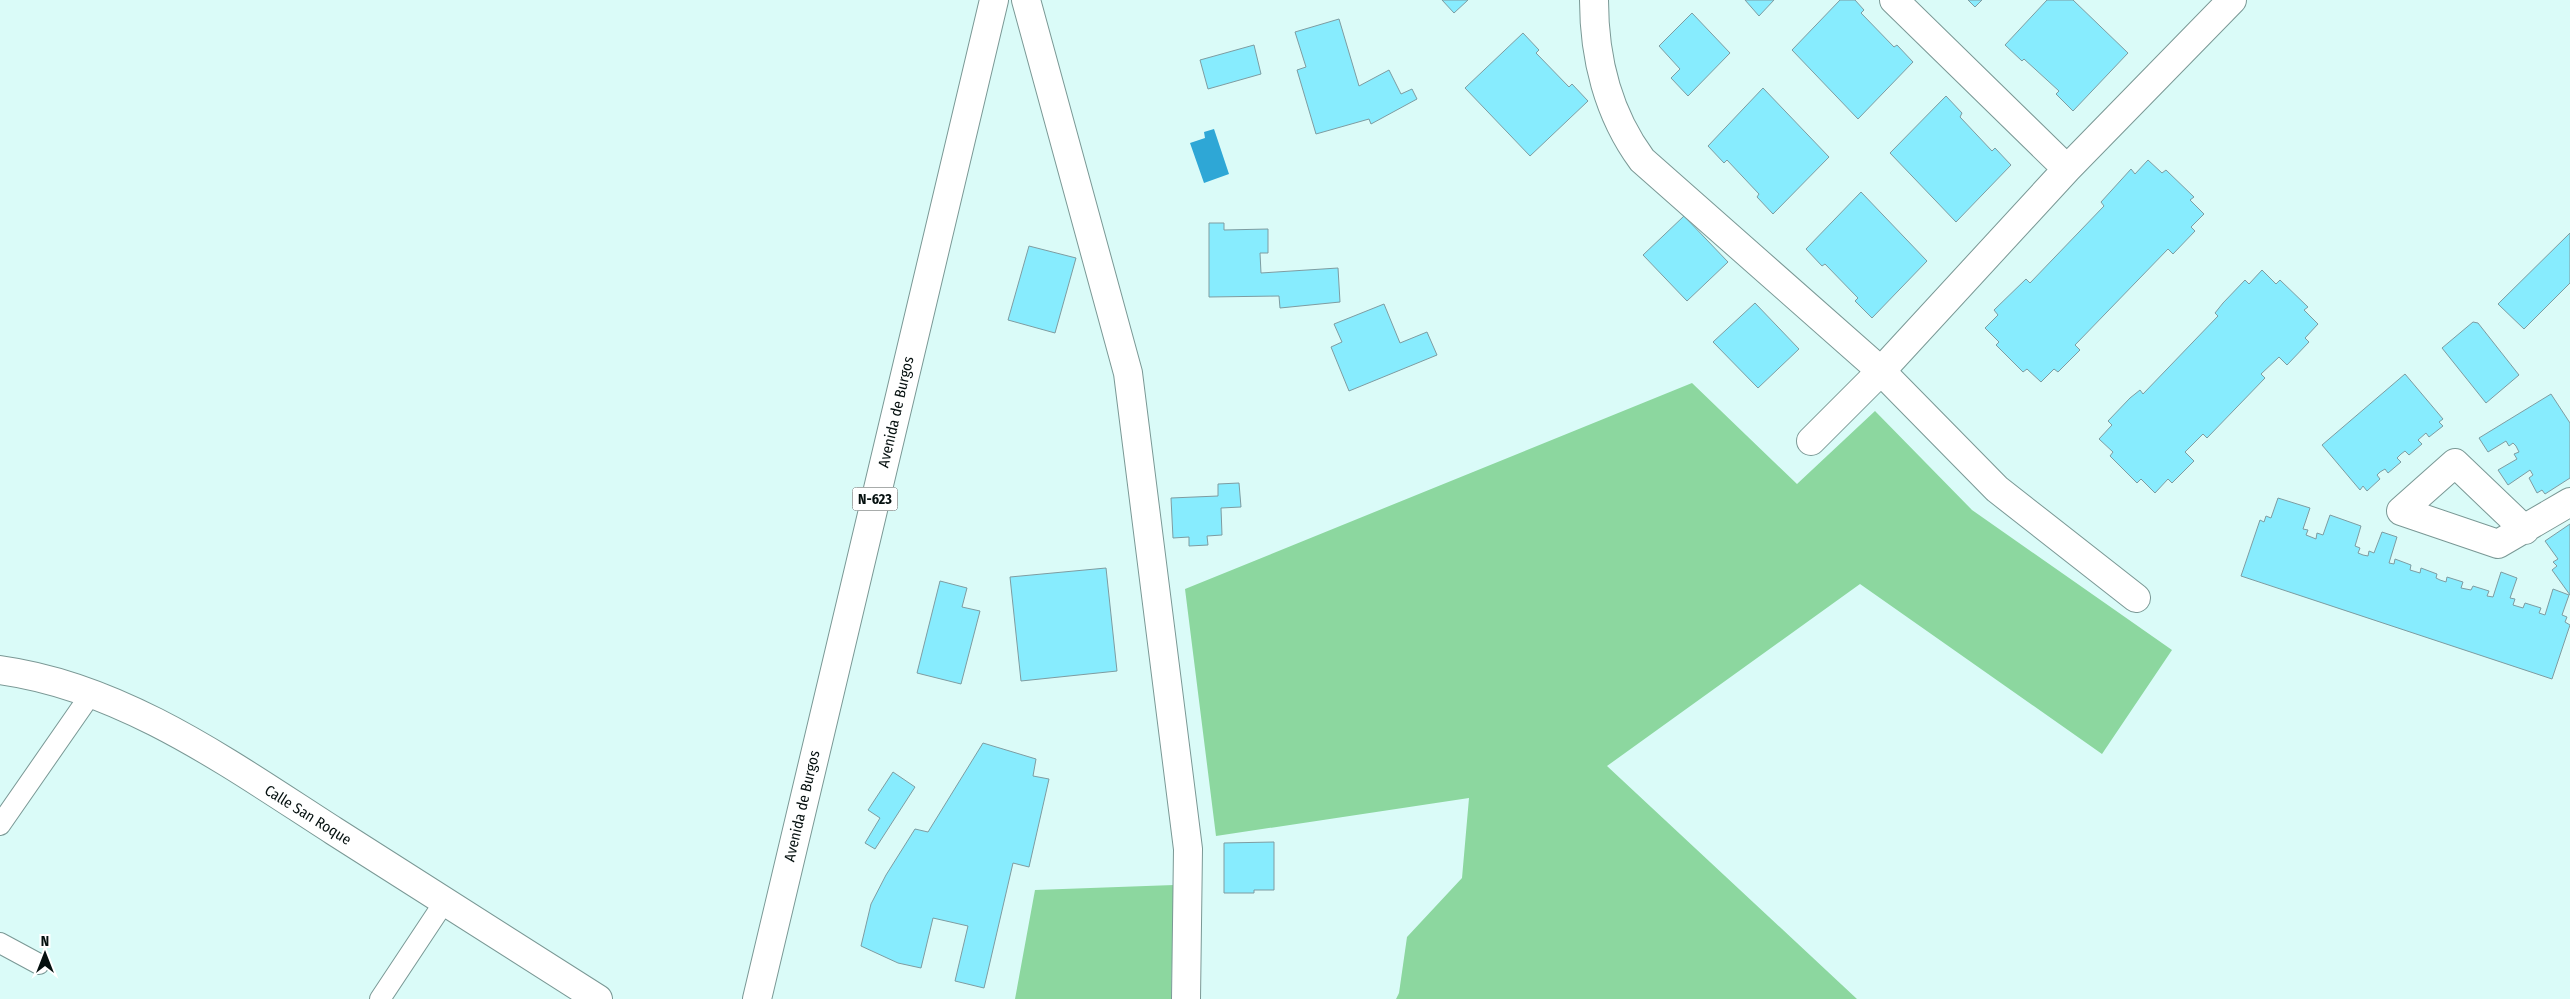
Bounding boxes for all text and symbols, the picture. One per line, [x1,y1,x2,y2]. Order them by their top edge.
street label: Avenida de Burgos [874,355,918,469]
road number: N-623 [852,488,898,510]
street label: Avenida de Burgos [780,749,824,863]
street label: Calle San Roque [261,781,355,849]
north arrow [20,929,70,979]
text: N [41,933,49,950]

